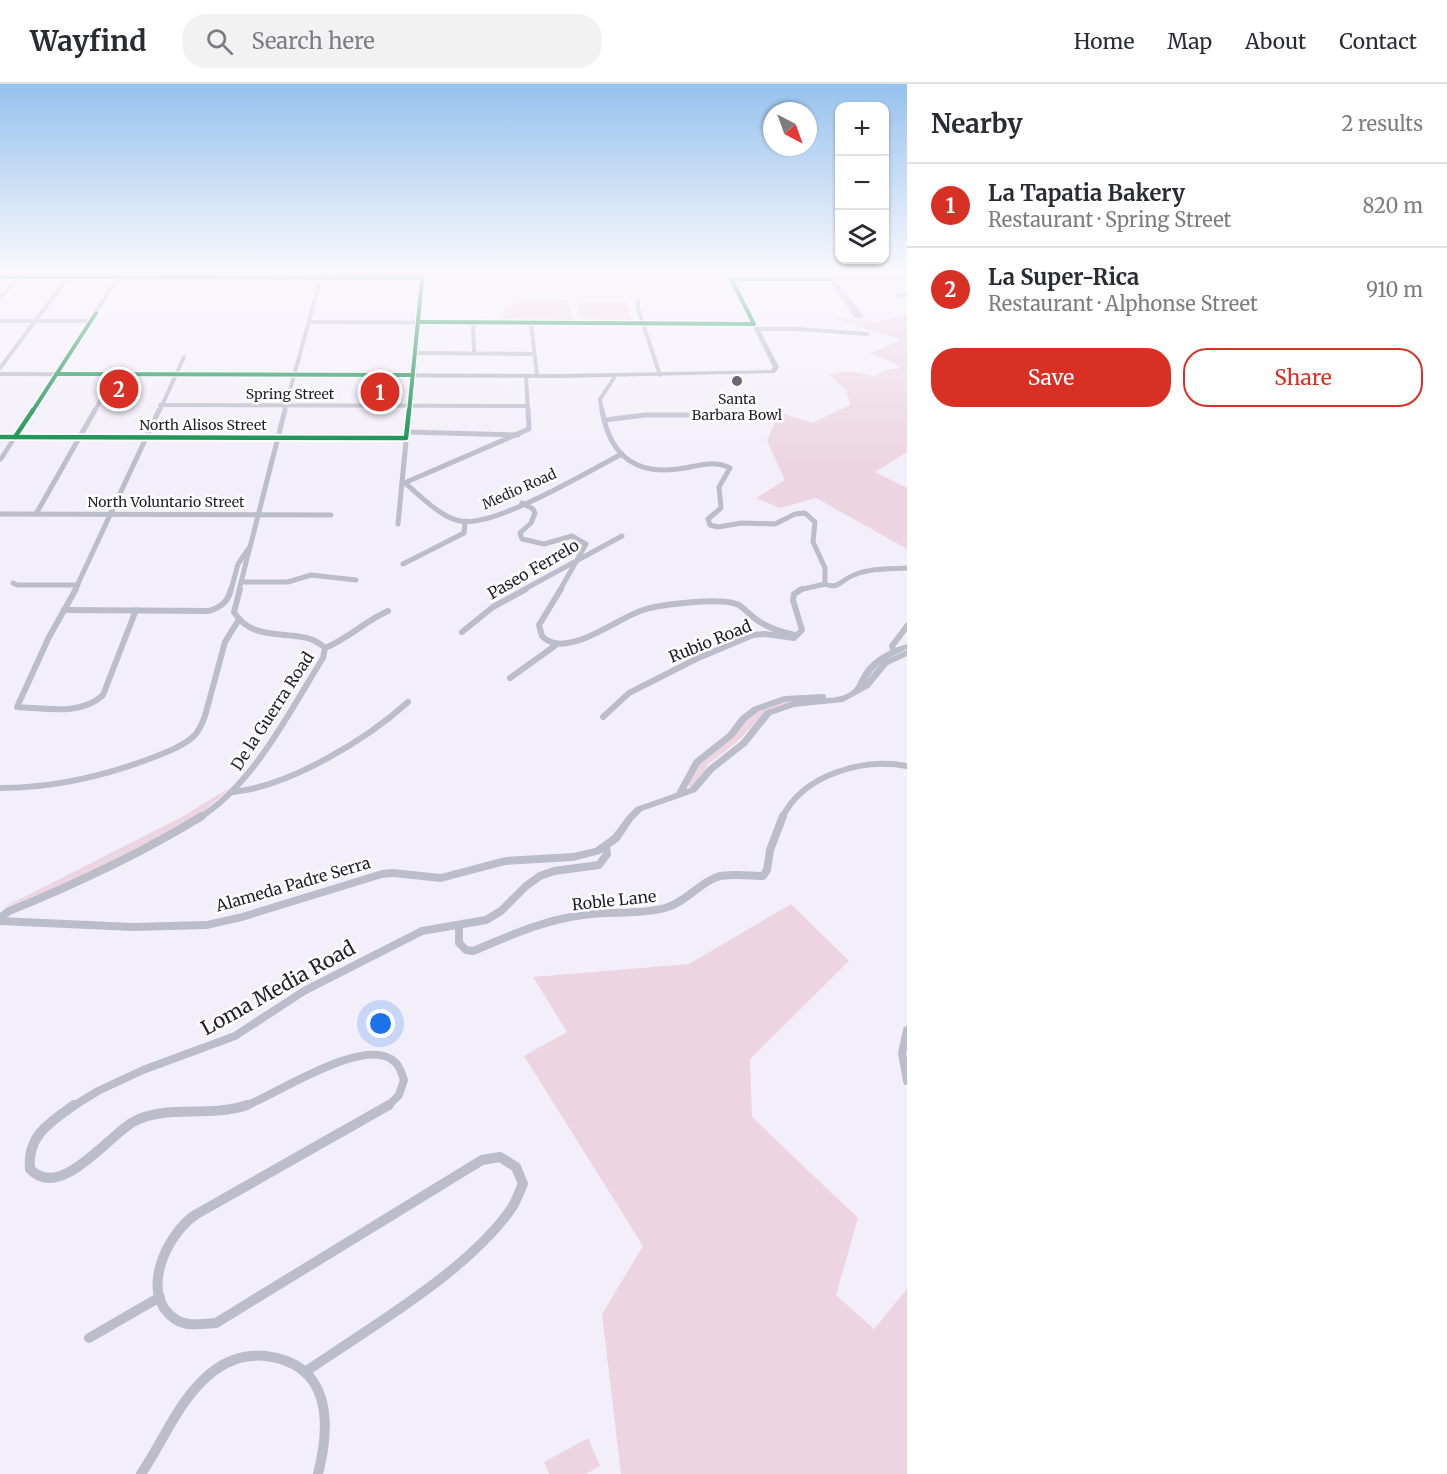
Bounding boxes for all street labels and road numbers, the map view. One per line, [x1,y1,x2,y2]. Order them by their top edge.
street label: Spring Street [246,385,335,403]
street label: North Alisos Street [139,416,267,434]
street label: Medio Road [479,464,560,513]
street label: North Voluntario Street [88,493,245,511]
street label: Paseo Ferrelo [484,535,582,603]
street label: Rubio Road [666,615,755,667]
street label: De la Guerra Road [226,648,318,774]
street label: Alameda Padre Serra [212,852,373,916]
street label: Roble Lane [571,886,657,914]
street label: Loma Media Road [196,935,359,1040]

